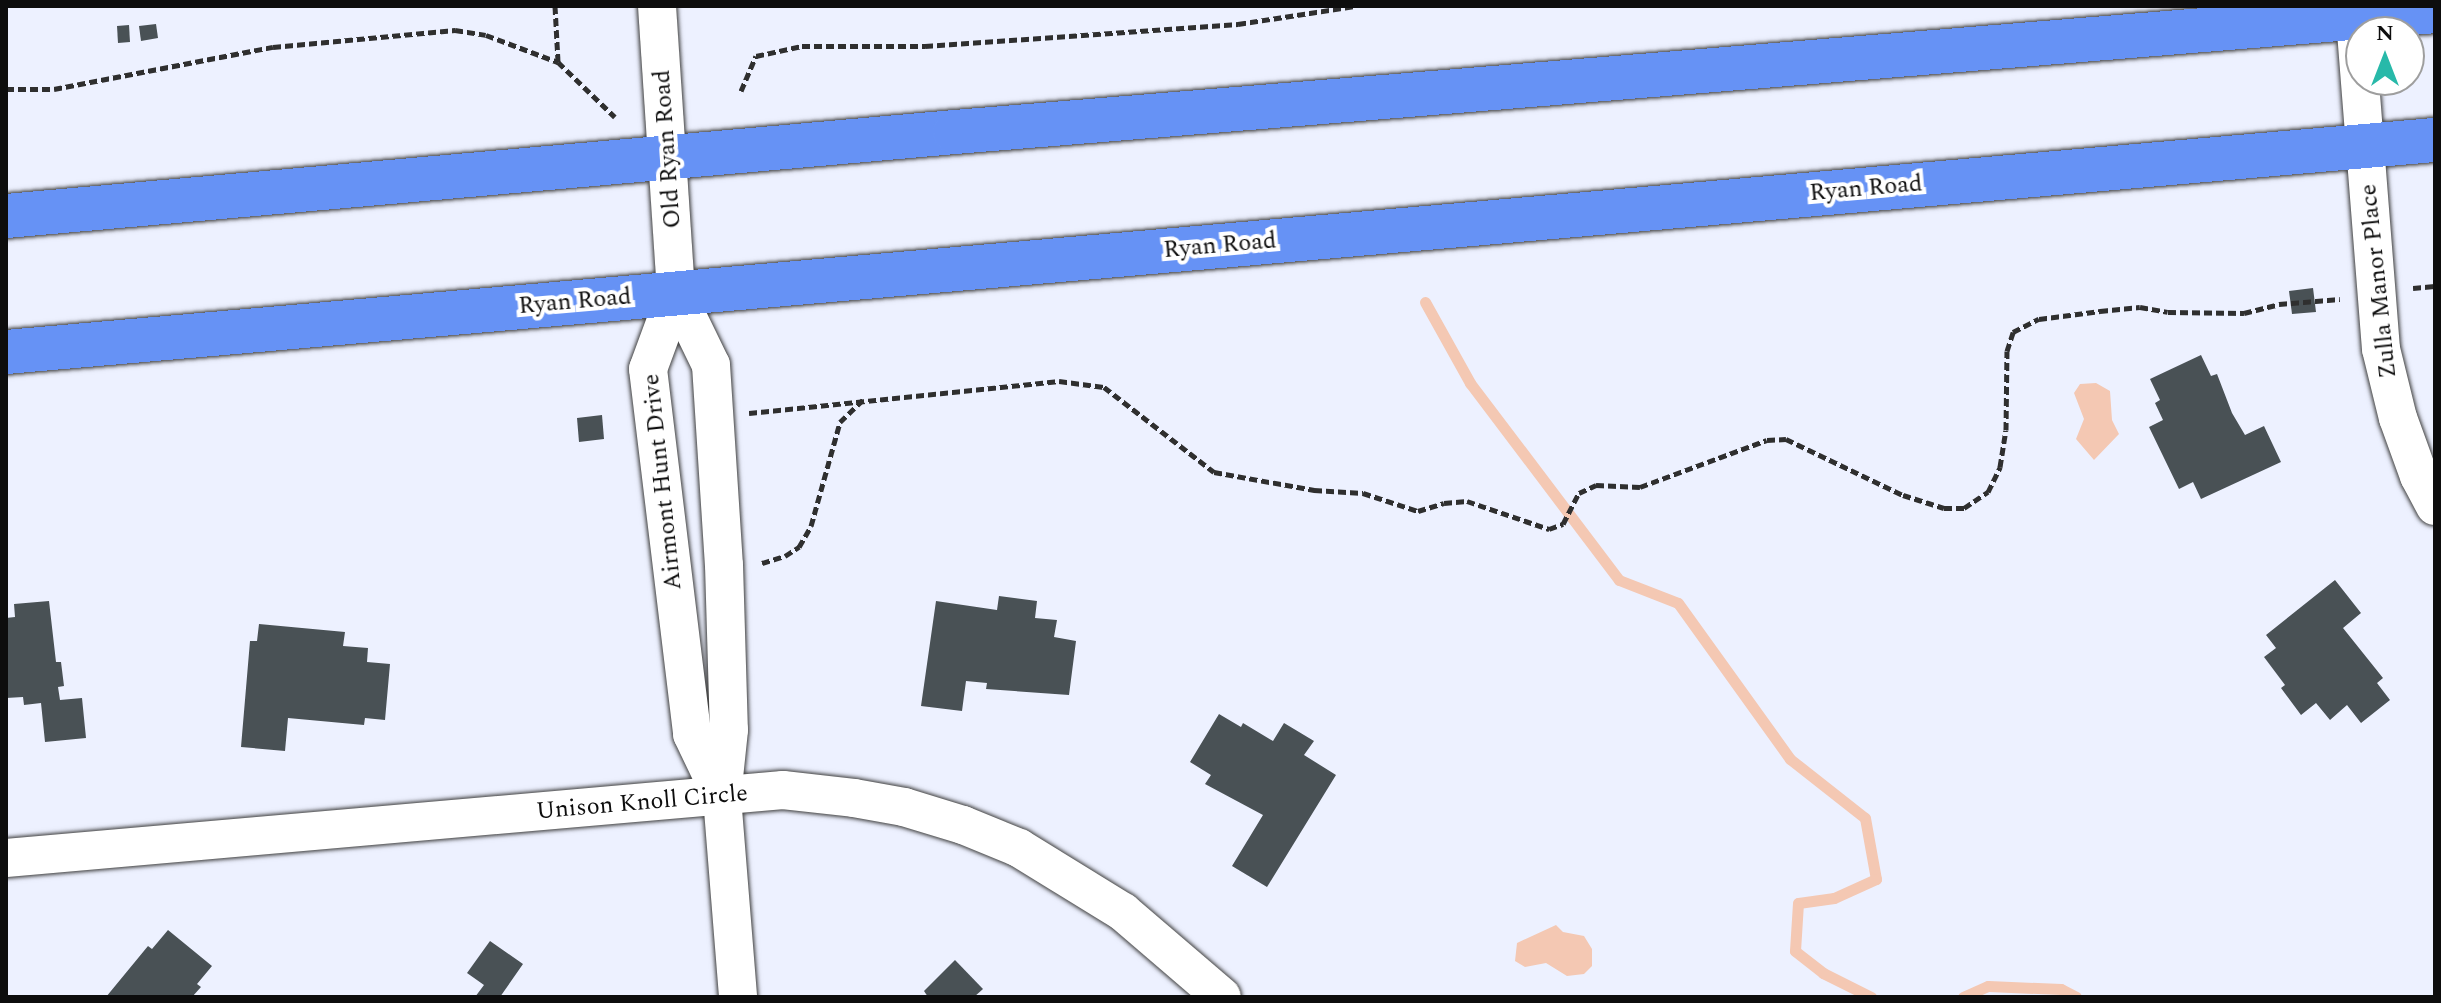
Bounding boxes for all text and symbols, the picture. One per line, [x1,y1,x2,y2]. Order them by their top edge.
north arrow [2345,16,2425,96]
text: N [2376,17,2394,50]
street label: Old Ryan Road [648,69,688,229]
street label: Ryan Road [1808,170,1924,208]
street label: Zulla Manor Place [2354,182,2404,380]
street label: Ryan Road [1162,227,1278,265]
street label: Ryan Road [517,283,633,321]
street label: Airmont Hunt Drive [637,372,689,592]
street label: Unison Knoll Circle [535,779,749,827]

